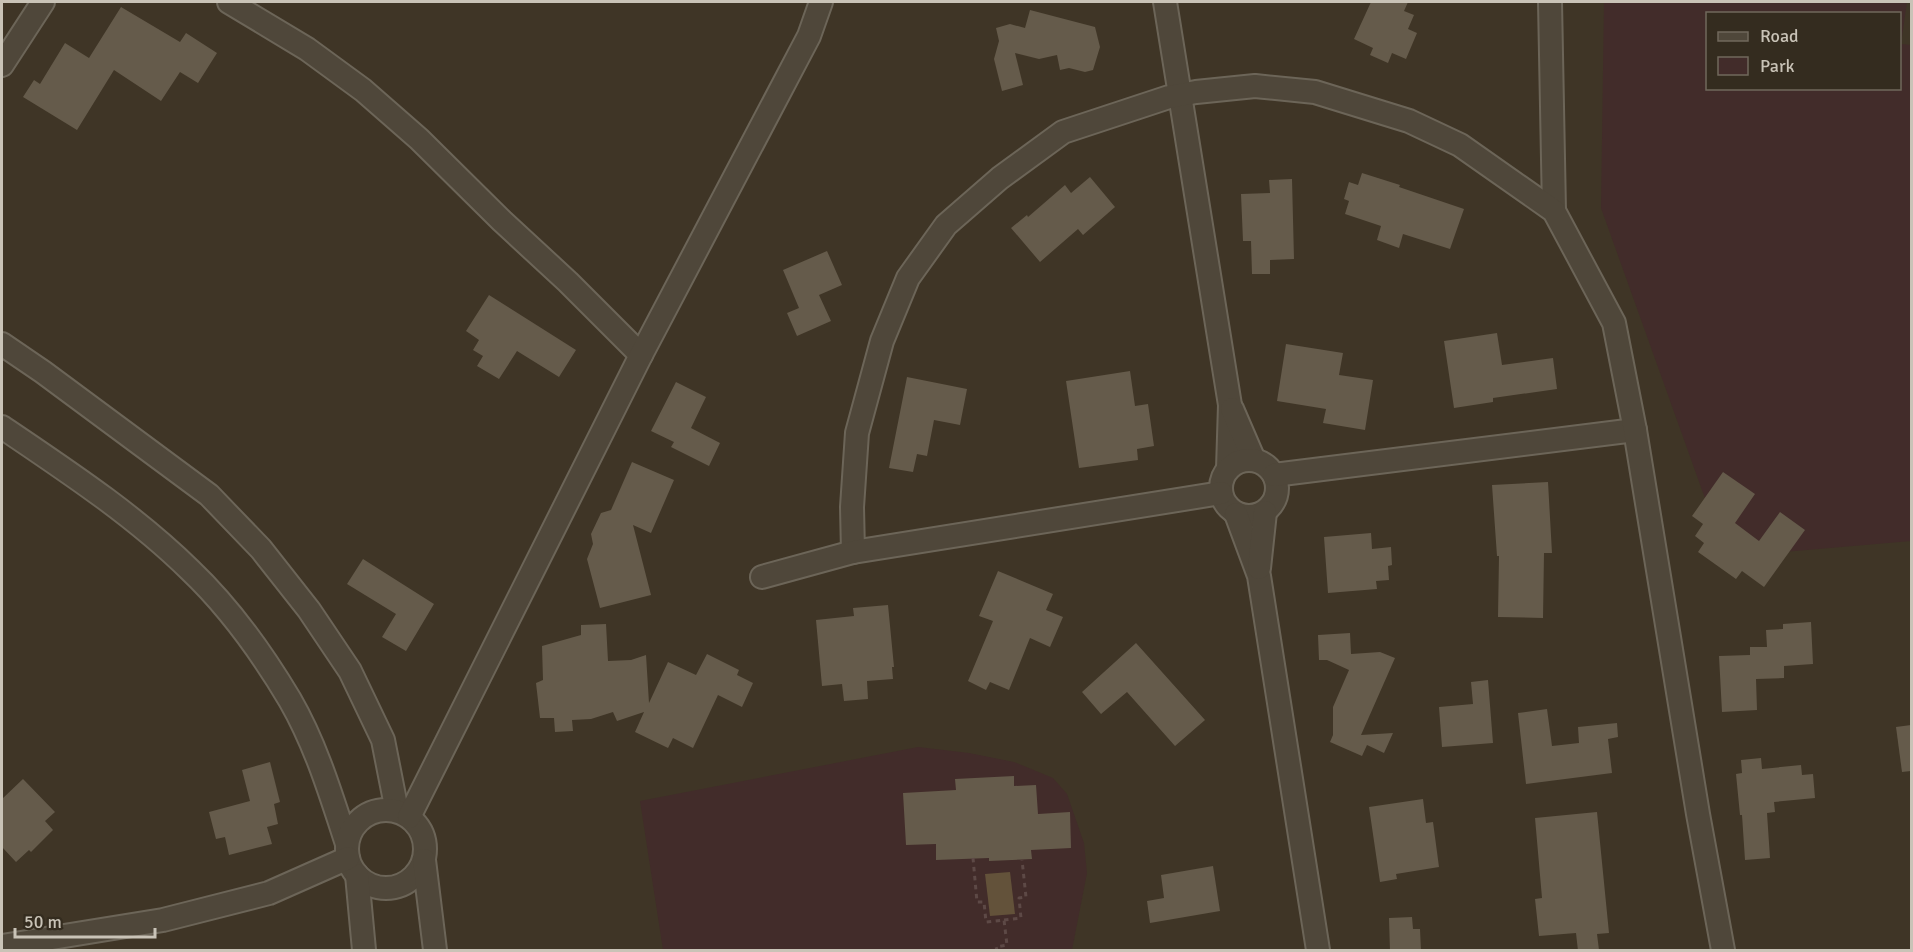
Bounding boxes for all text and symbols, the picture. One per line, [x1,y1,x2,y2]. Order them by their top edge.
legend [1706,12,1901,90]
text: Road [1760,25,1799,47]
text: Park [1760,55,1795,77]
scale bar [15,901,154,939]
text: 50 m [24,911,62,933]

